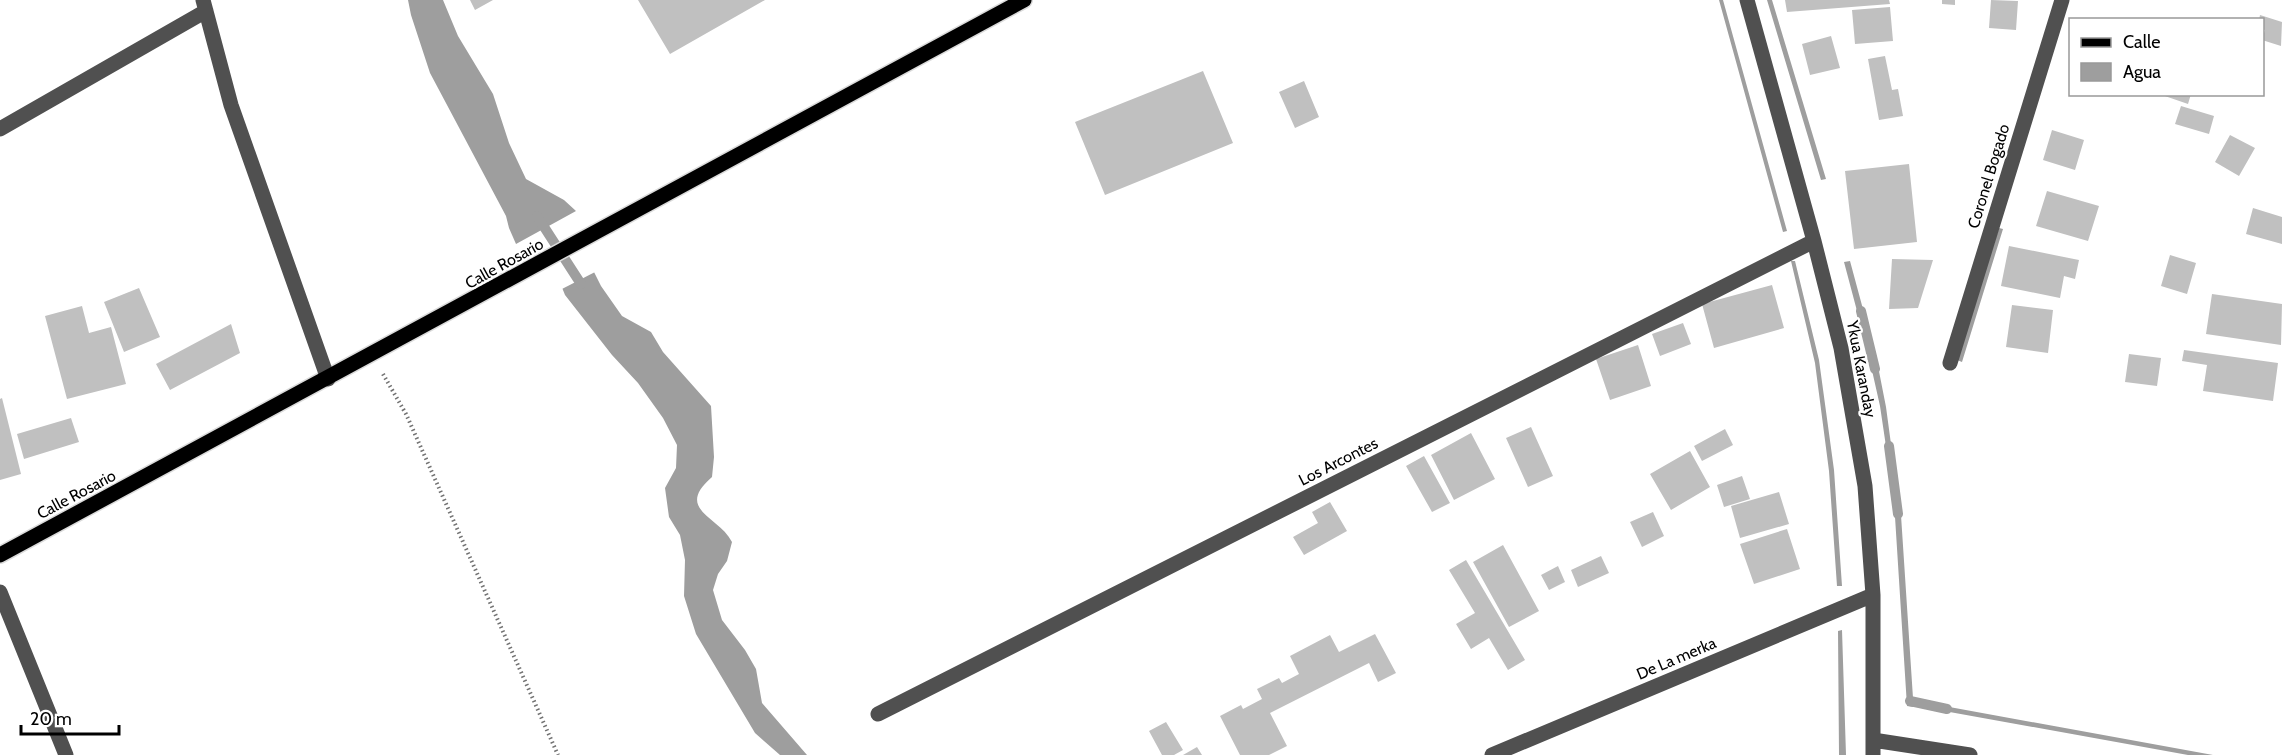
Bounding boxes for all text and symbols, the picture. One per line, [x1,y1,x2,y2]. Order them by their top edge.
legend [2069,18,2264,96]
text: Calle [2123,31,2160,53]
text: Agua [2123,61,2161,83]
street label: Coronel Bogado [1964,121,2013,231]
street label: Calle Rosario [462,234,547,293]
street label: Ykua Karanday [1843,318,1880,419]
street label: Los Arcontes [1295,433,1381,490]
street label: Calle Rosario [34,466,119,523]
street label: De La merka [1634,633,1719,684]
scale bar [21,698,118,736]
text: 20 m [30,708,72,730]

